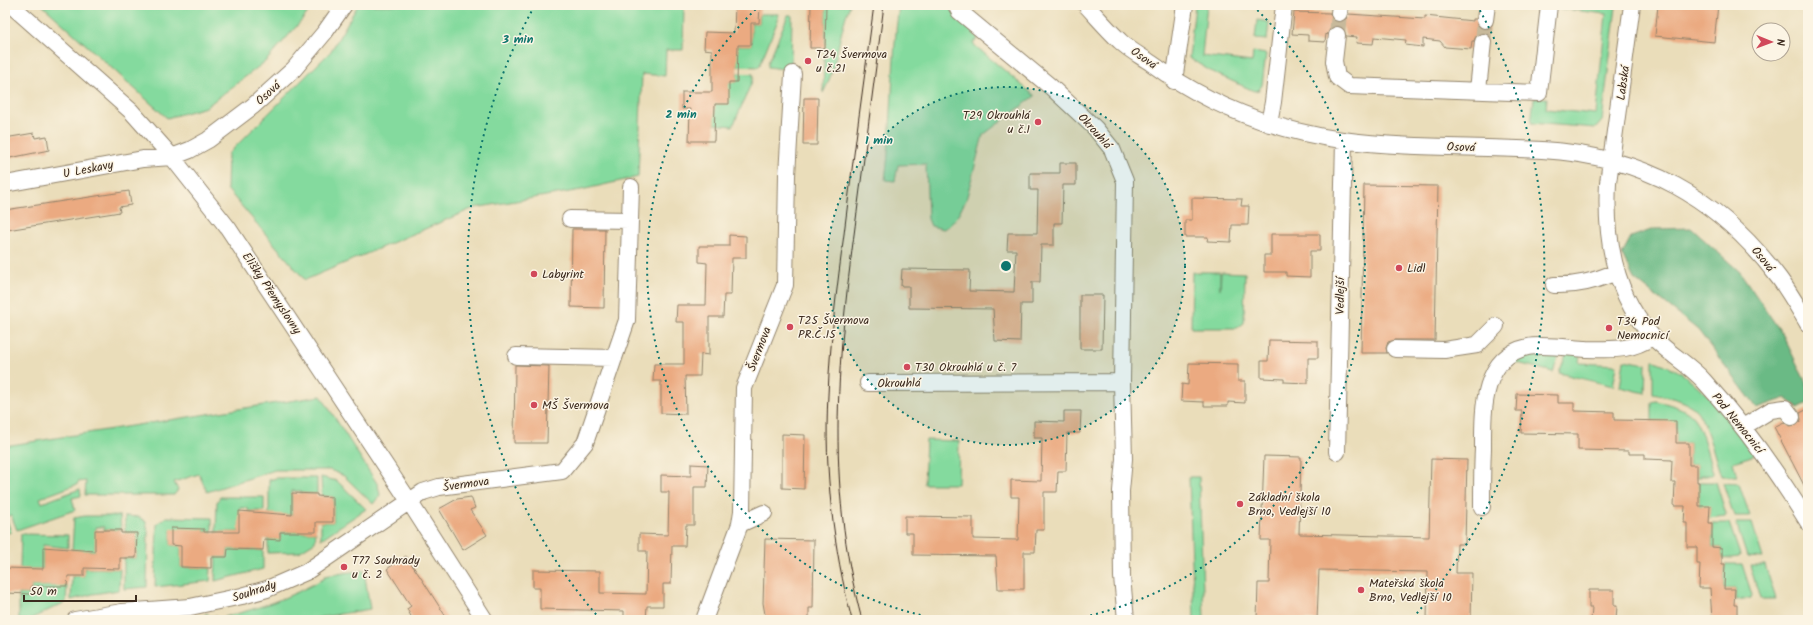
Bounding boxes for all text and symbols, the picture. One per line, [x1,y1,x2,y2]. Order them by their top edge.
north arrow [1751,22,1791,62]
text: 3 min [502,30,534,49]
text: N [1771,39,1789,46]
street label: Osová [1127,42,1162,75]
place label: T24 Švermova u č.21 [816,45,888,78]
marker: T24 Švermova u č.21 [803,56,813,66]
street label: Labská [1612,63,1636,102]
street label: Osová [251,76,286,110]
text: 2 min [665,105,697,124]
place label: T29 Okrouhlá u č.1 [963,106,1031,139]
street label: Okrouhlá [1073,109,1117,155]
marker: T29 Okrouhlá u č.1 [1033,117,1043,127]
text: 1 min [865,131,893,150]
street label: Osová [1446,138,1477,158]
street label: U Leskavy [61,155,115,184]
street label: Osová [1746,242,1780,277]
street label: Elišky Přemyslovny [237,248,306,338]
centre of rings [999,259,1013,273]
place label: Lidl [1407,259,1425,278]
marker: Lidl [1394,263,1404,273]
place label: Labyrint [542,265,584,284]
marker: Labyrint [529,269,539,279]
street label: Vedlejší [1331,275,1350,315]
place label: T25 Švermova PR.Č.15 [798,311,869,344]
place label: T34 Pod Nemocnicí [1617,312,1670,345]
marker: T25 Švermova PR.Č.15 [785,322,795,332]
marker: T34 Pod Nemocnicí [1604,323,1614,333]
street label: Švermova [742,324,777,374]
place label: T30 Okrouhlá u č. 7 [915,358,1017,377]
marker: T30 Okrouhlá u č. 7 [902,362,912,372]
street label: Okrouhlá [877,374,922,393]
street label: Pod Nemocnicí [1707,389,1770,460]
place label: MŠ Švermova [542,396,609,415]
marker: MŠ Švermova [529,400,539,410]
street label: Švermova [442,472,491,497]
place label: Základní škola Brno, Vedlejší 10 [1248,488,1331,521]
marker: Základní škola Brno, Vedlejší 10 [1235,499,1245,509]
place label: T77 Souhrady u č. 2 [352,551,420,584]
marker: T77 Souhrady u č. 2 [339,562,349,572]
place label: Mateřská škola Brno, Vedlejší 10 [1369,574,1452,607]
street label: Souhrady [230,575,279,607]
scale bar [24,577,136,603]
text: 50 m [30,582,57,601]
marker: Mateřská škola Brno, Vedlejší 10 [1356,585,1366,595]

